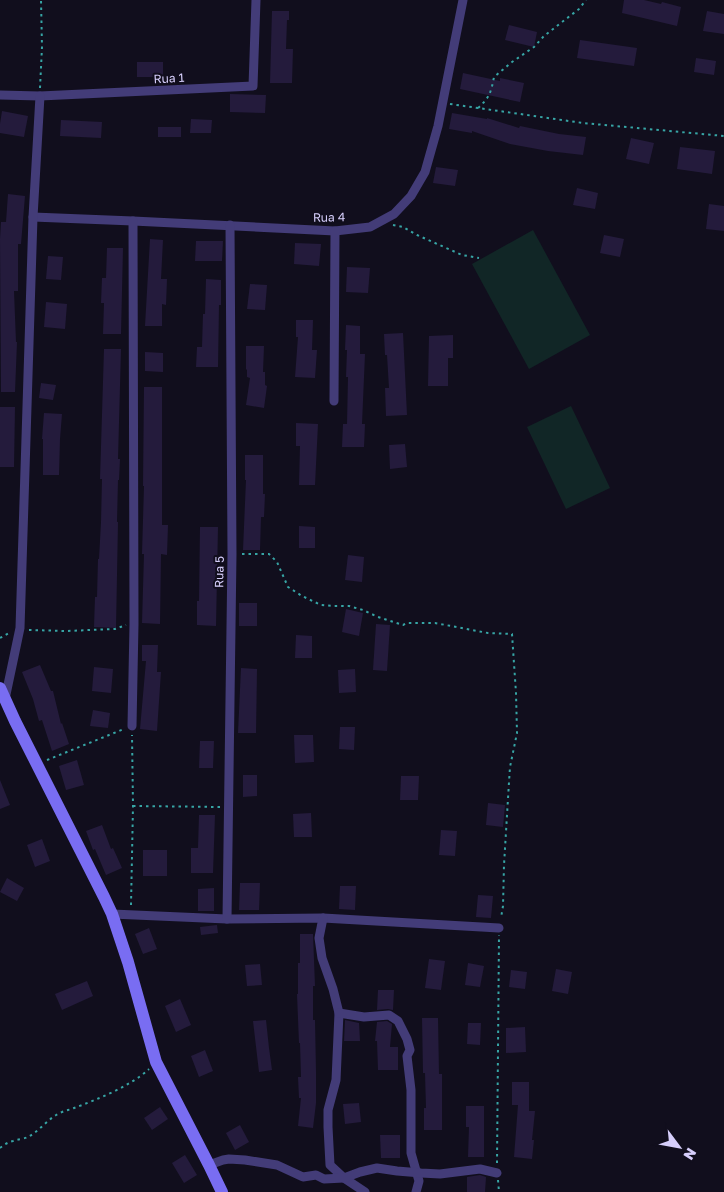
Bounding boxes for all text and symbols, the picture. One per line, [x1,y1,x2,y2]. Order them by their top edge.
street label: Rua 1 [153,70,185,86]
street label: Rua 4 [313,209,345,225]
street label: Rua 5 [211,556,227,588]
north arrow [654,1122,704,1172]
text: N [680,1145,700,1163]

